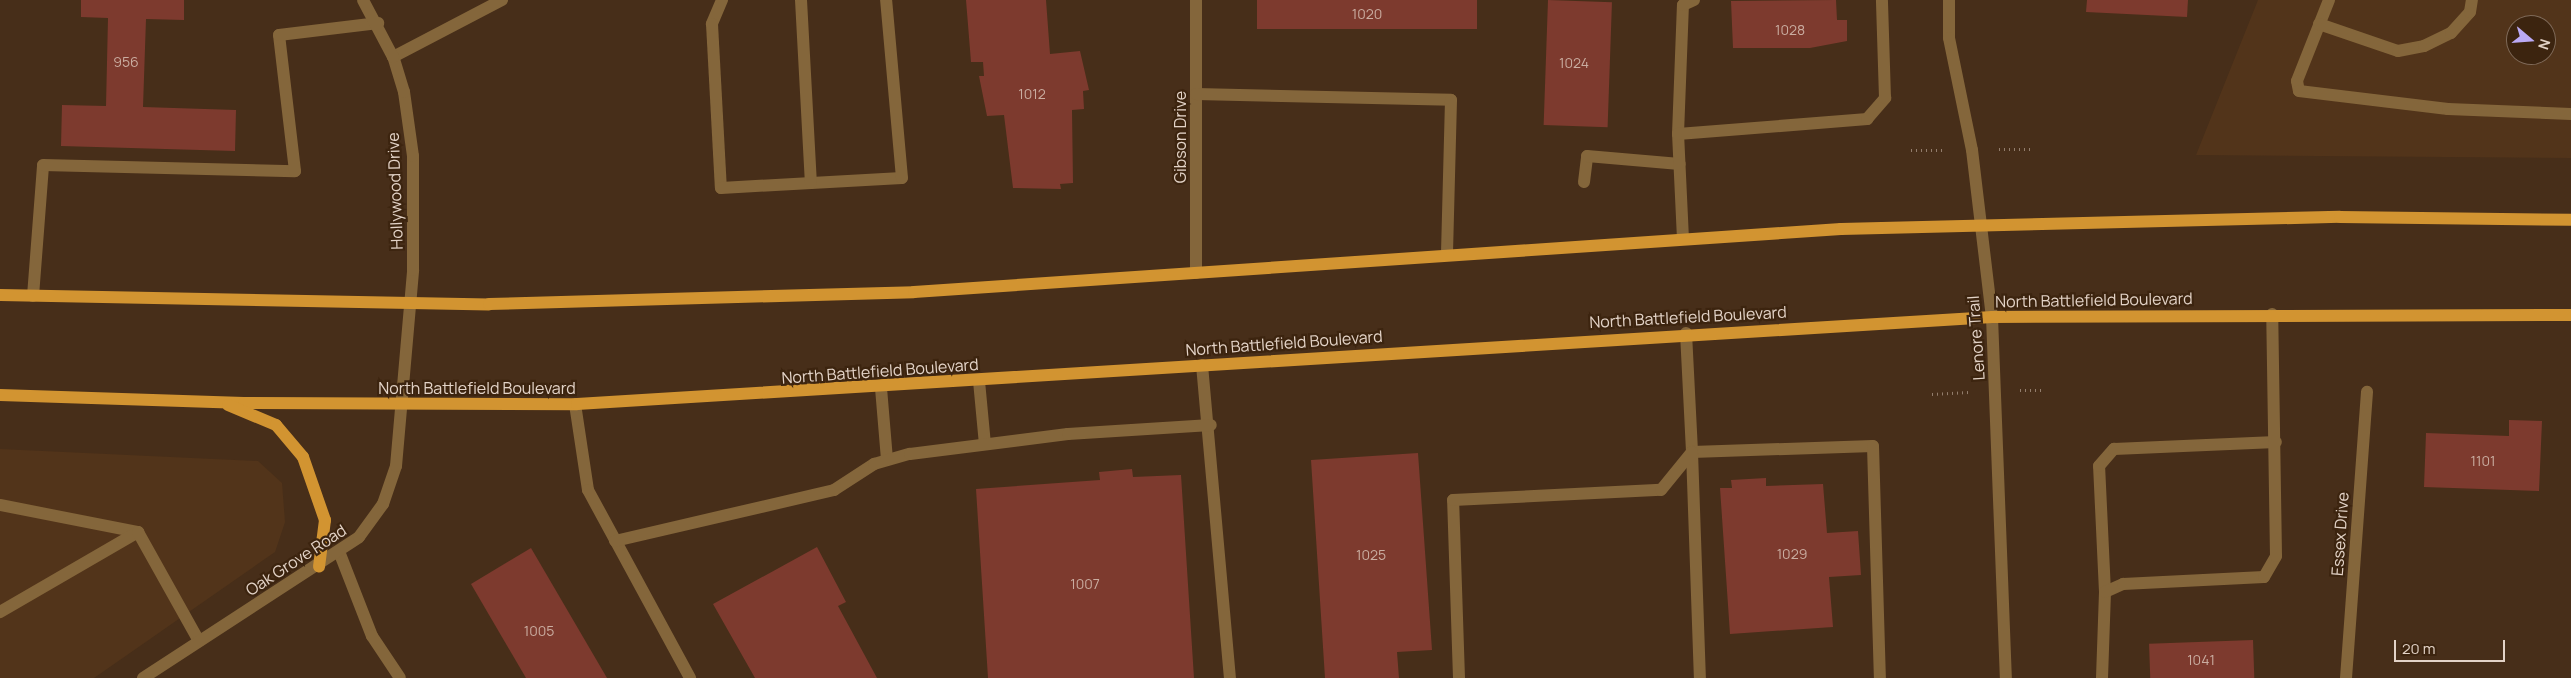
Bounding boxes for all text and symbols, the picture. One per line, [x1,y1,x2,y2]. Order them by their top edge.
house number: 1020 [1352,6,1382,22]
north arrow [2506,15,2556,65]
house number: 1028 [1775,22,1805,38]
text: N [2534,37,2555,52]
house number: 956 [113,54,139,70]
house number: 1024 [1559,55,1589,71]
house number: 1012 [1018,86,1046,102]
street label: Gibson Drive [1170,91,1190,183]
street label: Hollywood Drive [383,132,407,250]
street label: North Battlefield Boulevard [1995,289,2193,311]
street label: Lenore Trail [1963,295,1989,381]
street label: North Battlefield Boulevard [1589,302,1787,332]
street label: North Battlefield Boulevard [1185,327,1383,359]
street label: North Battlefield Boulevard [781,355,979,387]
street label: North Battlefield Boulevard [378,378,576,398]
house number: 1101 [2471,453,2495,469]
street label: Essex Drive [2327,491,2353,577]
street label: Oak Grove Road [242,520,350,600]
house number: 1029 [1777,546,1807,562]
house number: 1025 [1356,547,1386,563]
house number: 1007 [1070,576,1100,592]
house number: 1005 [524,623,554,639]
scale bar [2396,630,2507,662]
text: 20 m [2402,638,2435,659]
house number: 1041 [2187,652,2215,668]

